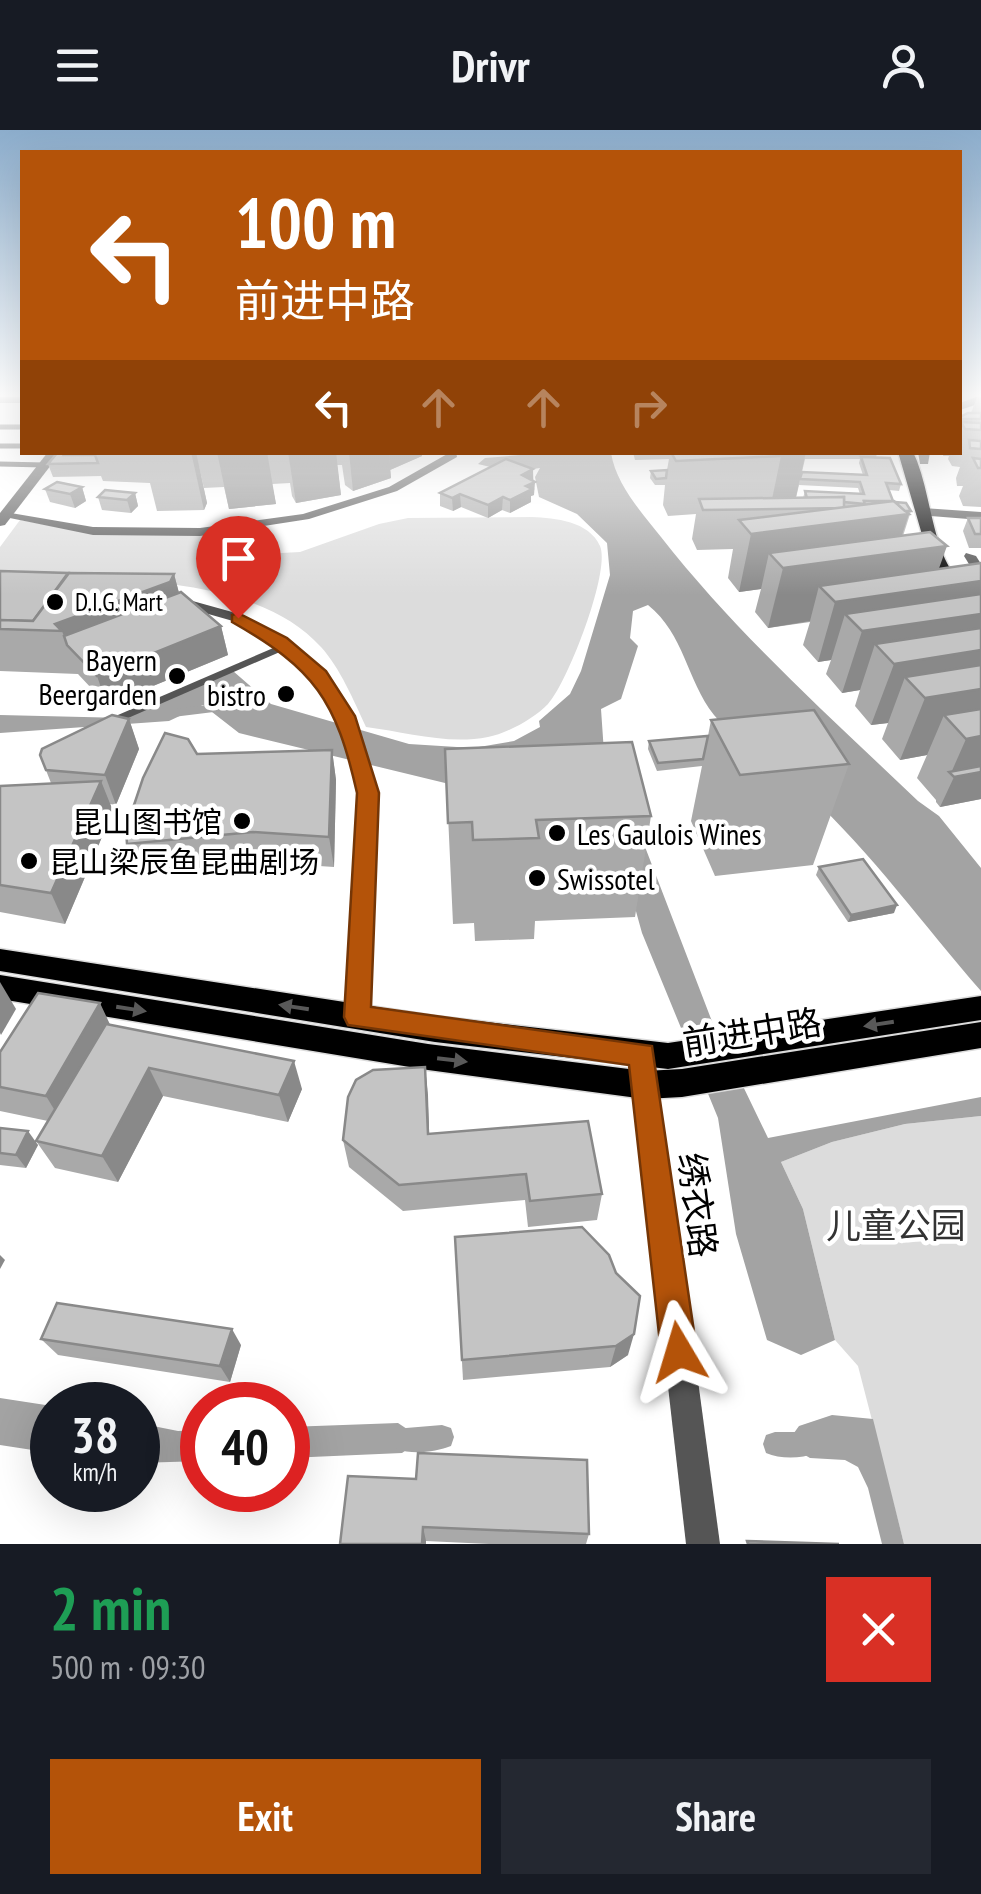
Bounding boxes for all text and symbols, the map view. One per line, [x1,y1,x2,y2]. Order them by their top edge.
text: Drivr [451,36,530,94]
icon: menu [50,38,105,93]
icon: person [876,38,931,93]
text: 100 m [235,177,396,267]
icon: left [70,190,200,320]
text: 前进中路 [235,271,415,329]
icon: left [306,380,361,435]
icon: ahead [411,380,466,435]
icon: ahead [516,380,571,435]
icon: right [621,380,676,435]
pin [196,516,281,619]
icon: arrive [211,531,266,586]
place label: D.I.G. Mart [75,586,163,618]
marker: D.I.G. Mart [44,591,66,613]
place label: Bayern Beergarden [38,640,157,713]
marker: Bayern Beergarden [166,665,188,687]
place label: bistro [207,675,266,714]
marker: bistro [275,683,297,705]
place label: 昆山图书馆 [72,802,222,841]
marker: 昆山图书馆 [231,810,253,832]
place label: Les Gaulois Wines [577,814,762,853]
marker: Les Gaulois Wines [546,822,568,844]
place label: 昆山梁辰鱼昆曲剧场 [49,842,319,881]
marker: 昆山梁辰鱼昆曲剧场 [18,850,40,872]
place label: Swissotel [557,859,655,898]
marker: Swissotel [526,867,548,889]
one-way arrow [277,998,309,1014]
street label: 前进中路 [679,998,825,1066]
one-way arrow [115,1001,147,1017]
one-way arrow [863,1016,894,1032]
one-way arrow [436,1052,468,1068]
street label: 绣衣路 [669,1150,727,1260]
park label: 儿童公园 [826,1202,966,1248]
position arrow [627,1300,731,1404]
speed limit sign: 40 [180,1382,310,1512]
text: 38 [71,1402,119,1467]
text: km/h [73,1456,117,1488]
text: 2 min [50,1569,171,1647]
button: close [826,1577,931,1682]
text: 500 m · 09:30 [50,1646,205,1688]
button: Exit [50,1759,481,1874]
button: Share [501,1759,931,1874]

